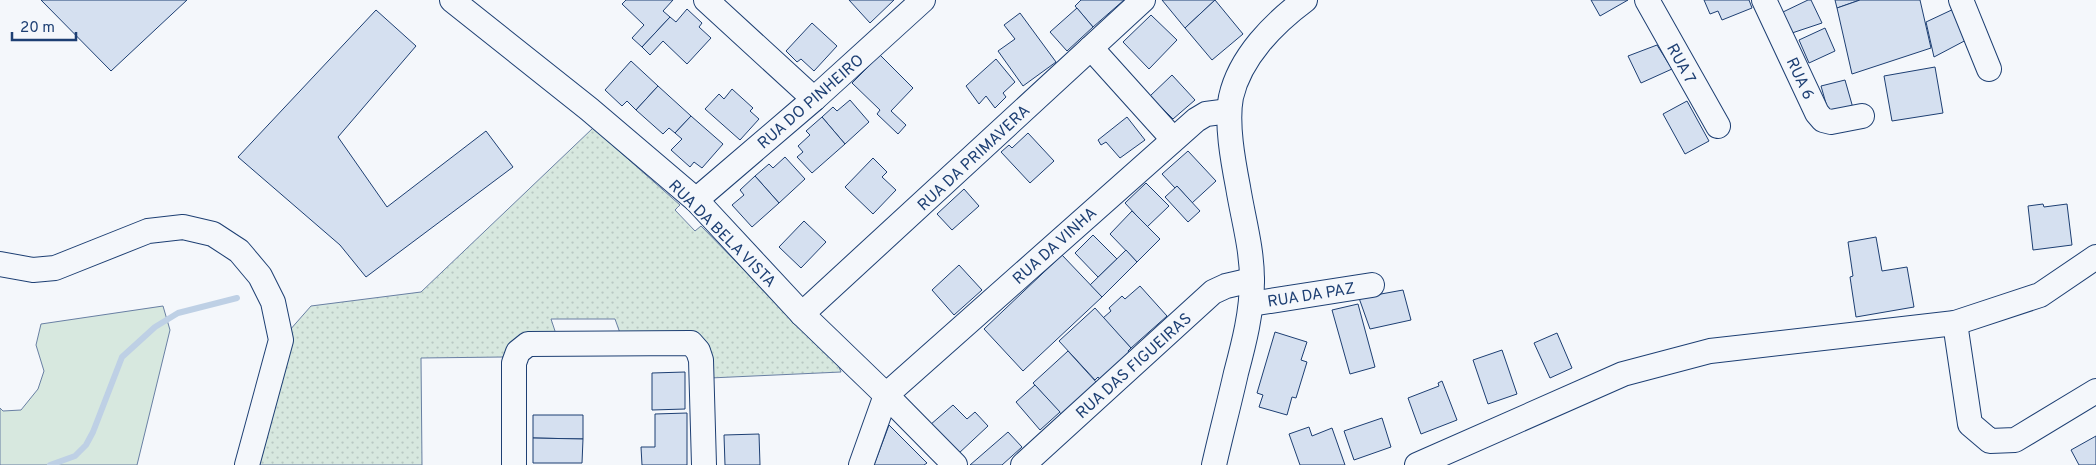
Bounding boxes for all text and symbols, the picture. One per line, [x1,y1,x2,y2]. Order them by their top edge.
scale bar [12,10,76,42]
text: 20 m [20,19,55,38]
street label: RUA 7 [1661,41,1699,87]
street label: RUA DO PINHEIRO [754,51,869,154]
street label: RUA 6 [1781,54,1818,103]
street label: RUA DA PRIMAVERA [914,101,1035,216]
street label: RUA DA BELA VISTA [664,176,780,293]
street label: RUA DA VINHA [1009,203,1102,289]
street label: RUA DA PAZ [1266,279,1357,313]
street label: RUA DAS FIGUEIRAS [1072,309,1196,424]

